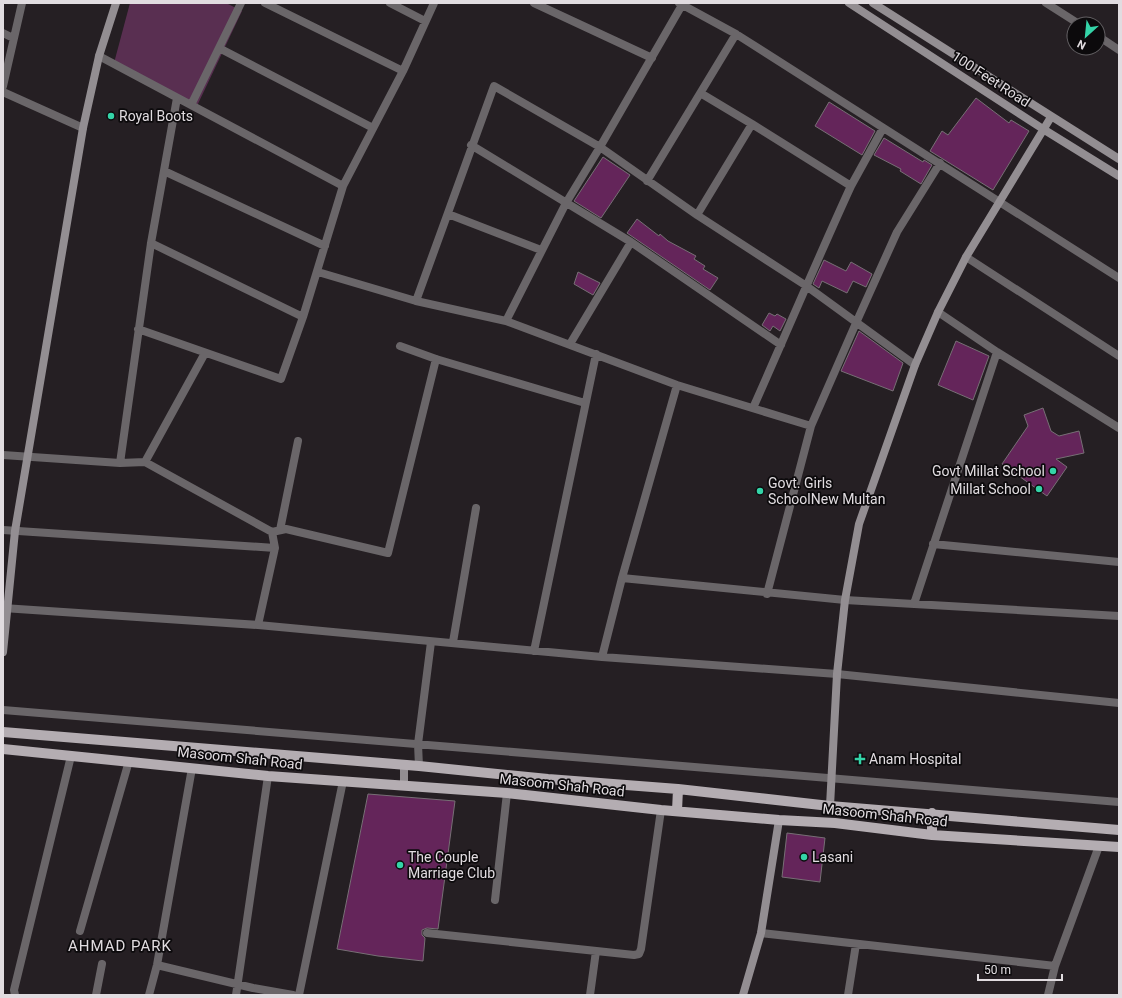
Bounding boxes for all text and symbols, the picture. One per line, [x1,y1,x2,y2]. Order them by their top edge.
north arrow [1066,16,1106,56]
text: N [1075,37,1088,52]
street label: 100 Feet Road [949,48,1033,110]
place label: Royal Boots [119,108,193,124]
marker: Royal Boots [106,111,116,121]
place label: Govt Millat School [932,463,1045,479]
marker: Govt Millat School [1048,466,1058,476]
place label: Govt. Girls SchoolNew Multan [768,475,885,507]
place label: Millat School [950,481,1031,497]
marker: Millat School [1034,484,1044,494]
marker: Govt. Girls SchoolNew Multan [755,486,765,496]
street label: Masoom Shah Road [177,743,303,773]
place label: Anam Hospital [869,751,961,767]
marker: Anam Hospital [854,753,866,765]
street label: Masoom Shah Road [499,770,625,800]
street label: Masoom Shah Road [822,800,948,830]
place label: The Couple Marriage Club [408,849,495,881]
place label: Lasani [812,849,853,865]
marker: Lasani [799,852,809,862]
marker: The Couple Marriage Club [395,860,405,870]
district label: AHMAD PARK [68,937,172,955]
scale bar [978,956,1062,982]
text: 50 m [984,963,1011,977]

